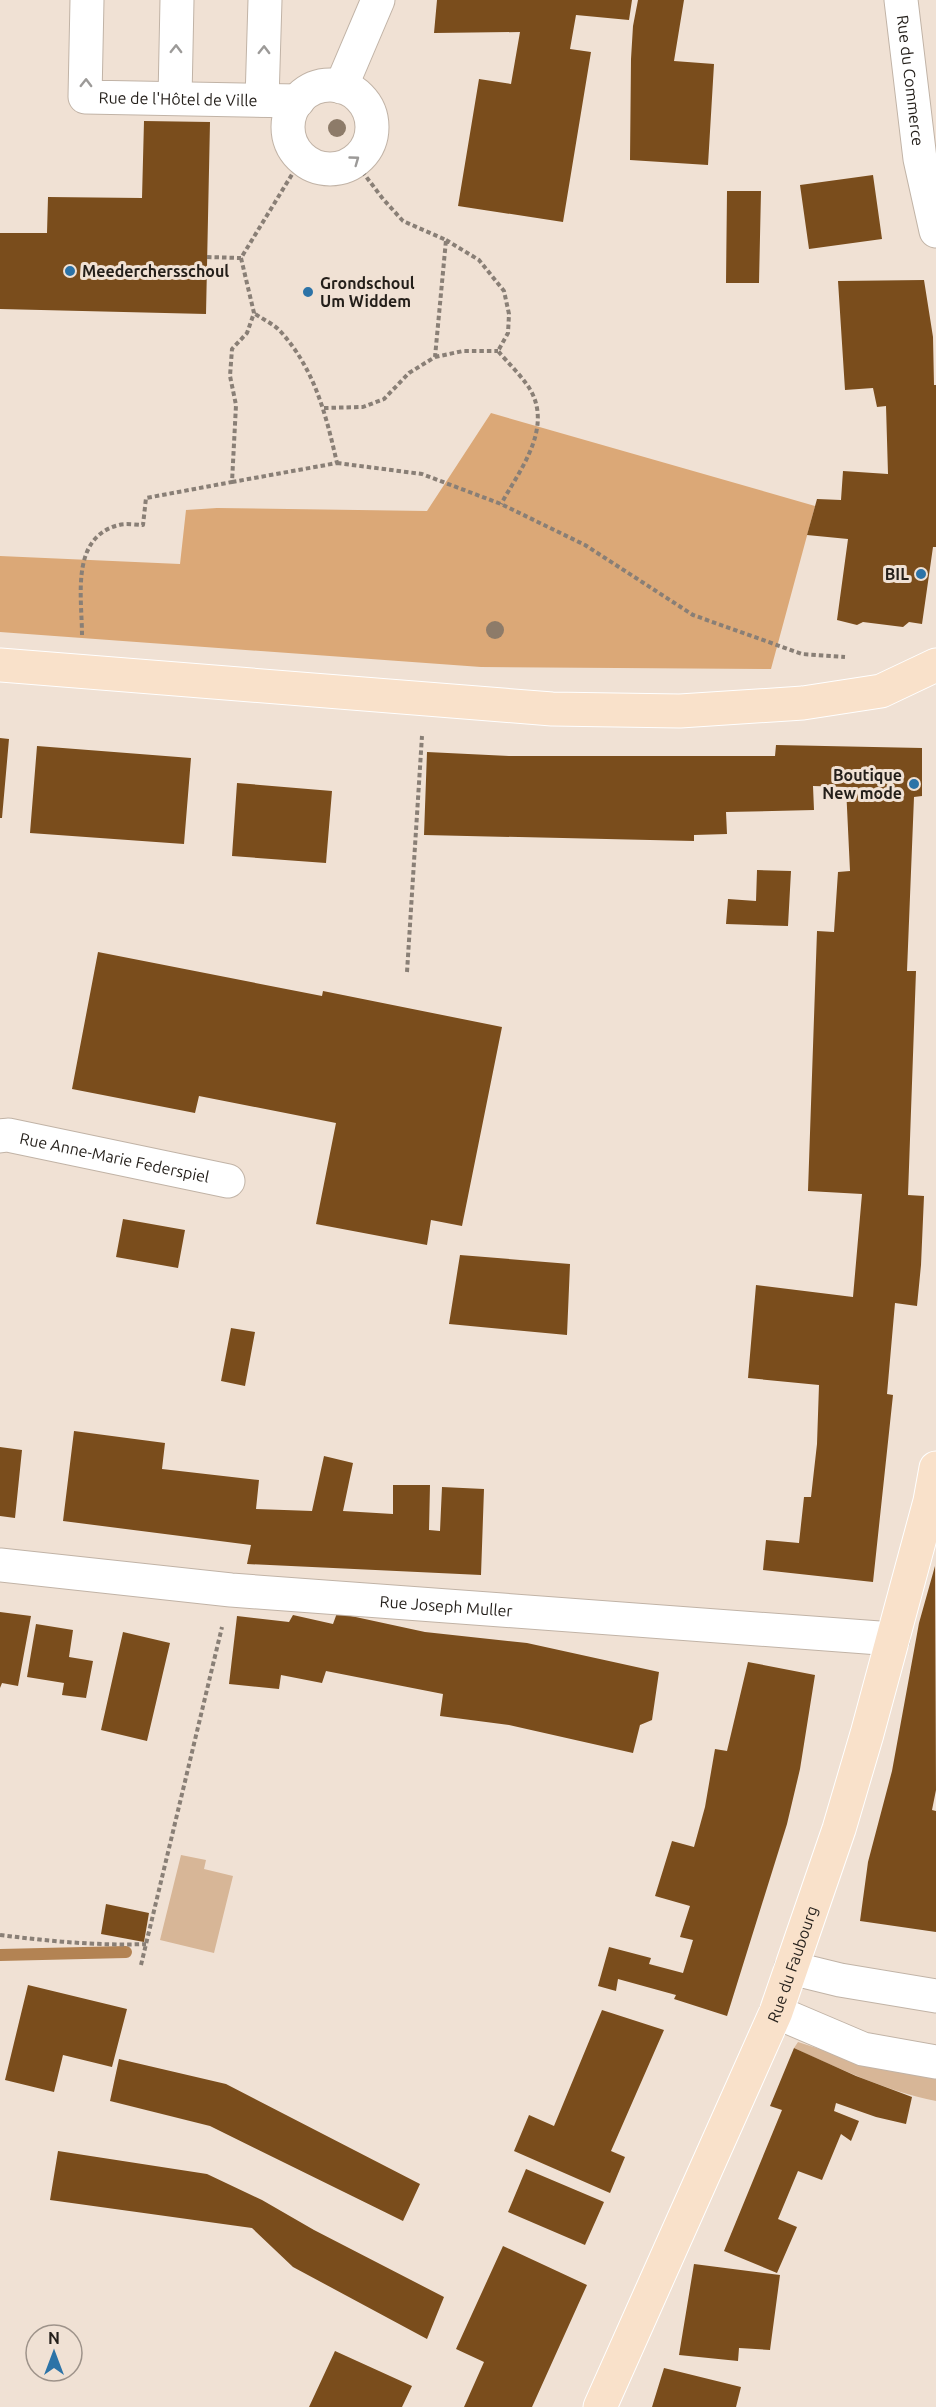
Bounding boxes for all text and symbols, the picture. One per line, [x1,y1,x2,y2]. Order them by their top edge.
street label: Rue du Commerce [894,14,927,147]
one-way arrow [170,45,182,54]
one-way arrow [257,46,270,55]
one-way arrow [80,78,92,87]
street label: Rue de l'Hôtel de Ville [98,88,258,109]
one-way arrow [348,156,359,167]
place label: Meederchersschoul [82,262,229,280]
marker: Meederchersschoul [63,264,77,278]
place label: Grondschoul Um Widdem [320,274,415,310]
marker: Grondschoul Um Widdem [301,285,315,299]
place label: BIL [885,565,909,583]
marker: BIL [914,567,928,581]
place label: Boutique New mode [822,766,902,802]
marker: Boutique New mode [907,777,921,791]
street label: Rue Anne-Marie Federspiel [18,1129,211,1186]
street label: Rue Joseph Muller [379,1592,513,1620]
street label: Rue du Faubourg [763,1904,821,2025]
north arrow [24,2323,84,2383]
text: N [48,2329,60,2347]

